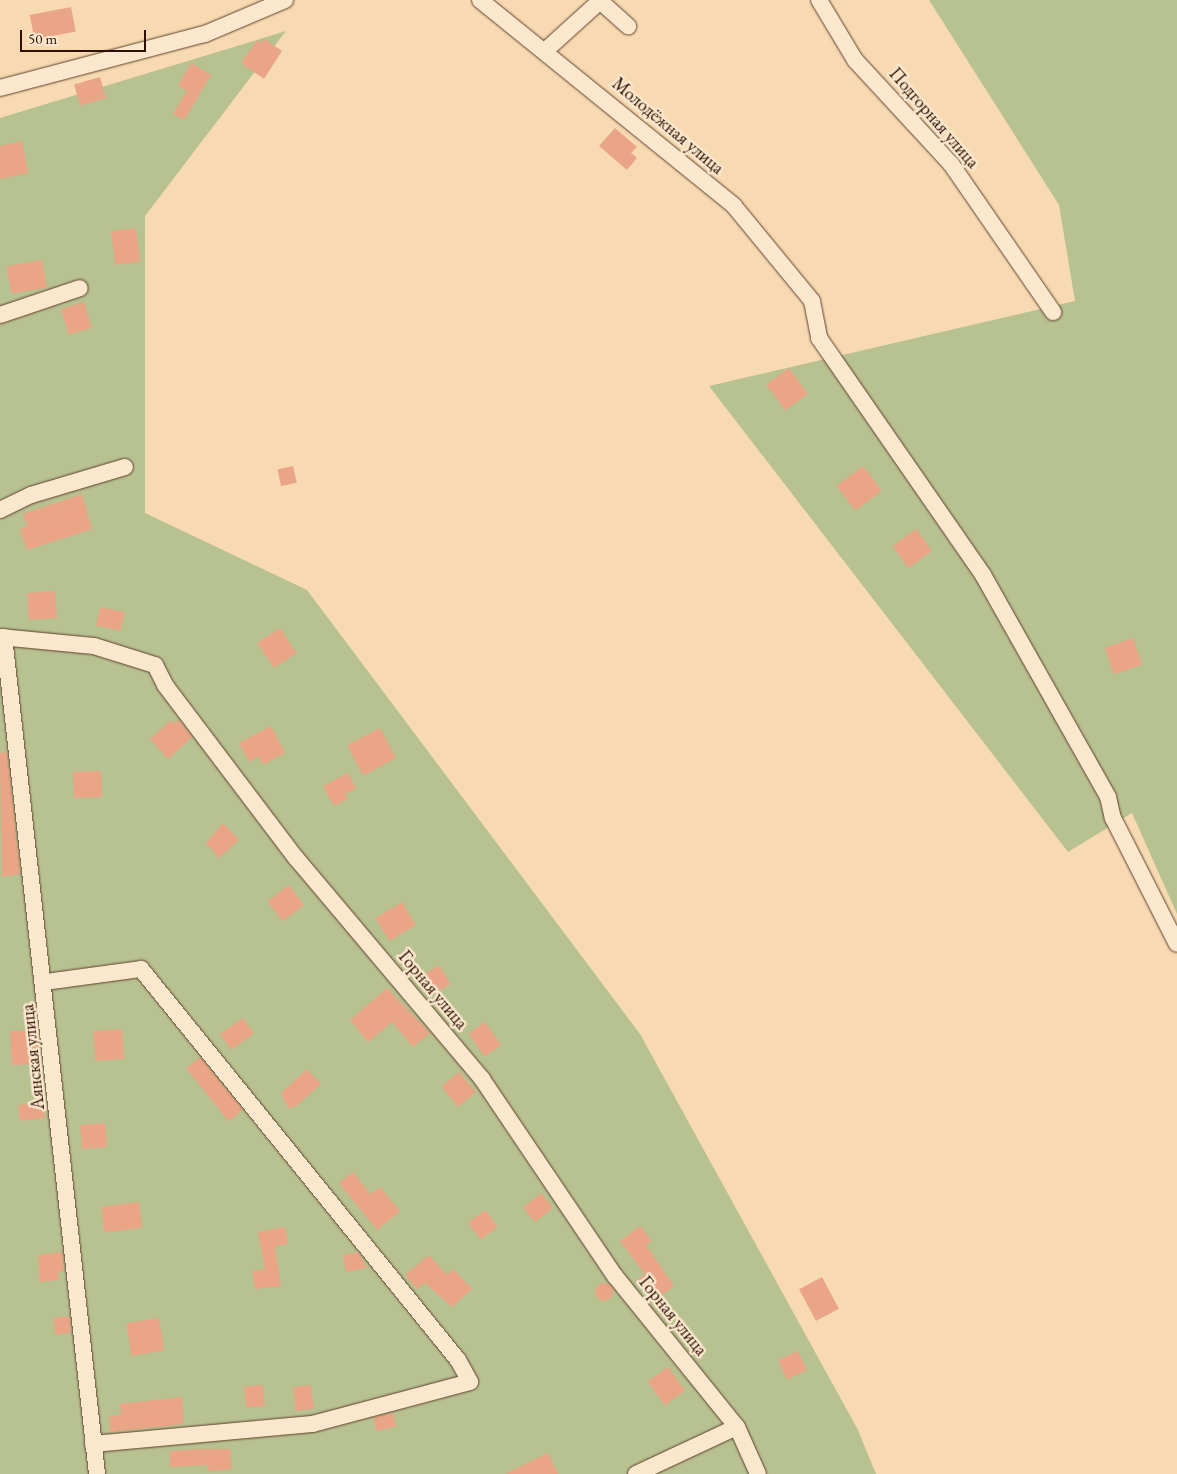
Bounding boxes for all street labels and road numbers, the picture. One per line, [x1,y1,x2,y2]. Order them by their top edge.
street label: Подгорная улица [884,63,984,173]
street label: Молодёжная улица [608,73,728,179]
street label: Горная улица [394,946,472,1034]
street label: Аянская улица [17,1003,49,1111]
street label: Горная улица [634,1272,712,1360]

